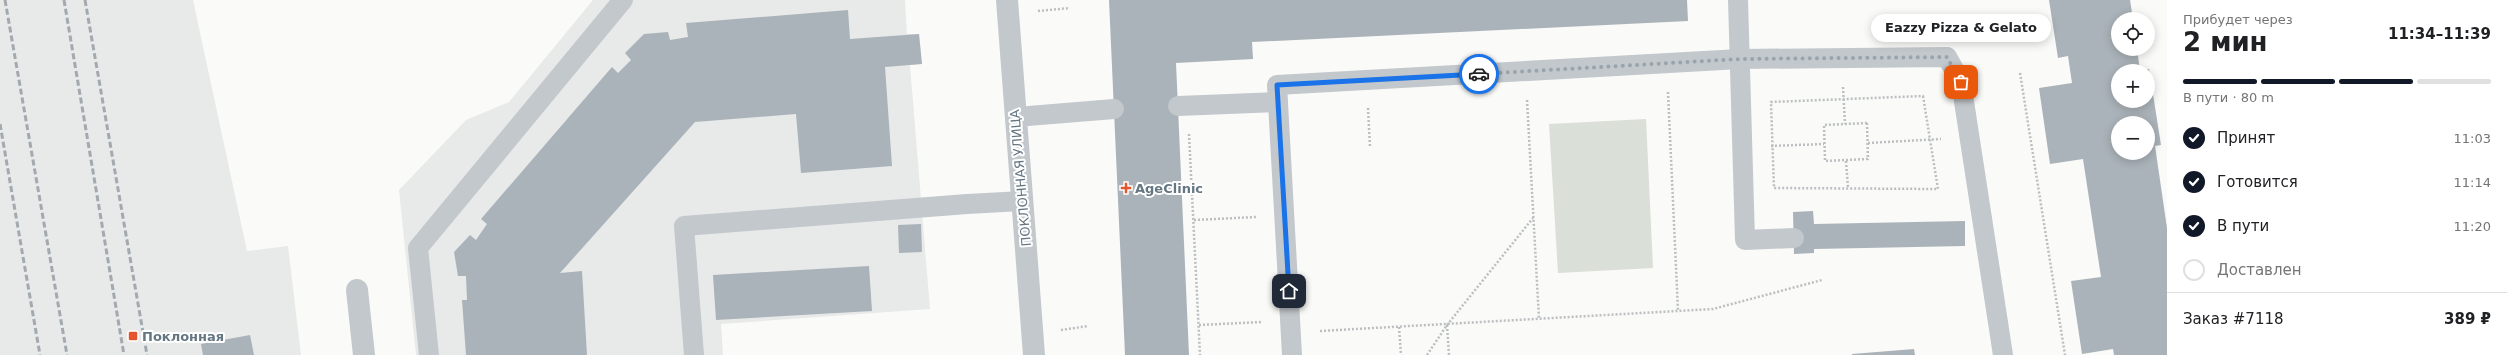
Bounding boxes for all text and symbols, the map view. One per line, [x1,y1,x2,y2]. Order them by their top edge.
map controls [2111,12,2155,160]
button: locate [2111,12,2155,56]
text: Прибудет через [2183,12,2293,27]
callout: Eazzy Pizza & Gelato [1871,14,2051,42]
text: Eazzy Pizza & Gelato [1885,20,2037,35]
text: 11:34–11:39 [2388,25,2491,43]
text: 2 мин [2183,27,2268,57]
courier [1459,54,1499,94]
icon: car [1468,63,1490,85]
button: + [2111,64,2155,108]
pin [1944,65,1978,99]
icon: bag [1950,71,1972,93]
text: В пути · 80 m [2183,90,2274,105]
street label: ПОКЛОННАЯ УЛИЦА [1007,109,1034,247]
button: − [2111,116,2155,160]
icon: check [2183,127,2205,149]
text: Принят [2217,129,2275,147]
text: 11:03 [2454,131,2491,146]
icon: check [2183,171,2205,193]
text: Готовится [2217,173,2298,191]
text: 11:14 [2454,175,2491,190]
place label: AgeClinic [1135,181,1203,196]
marker: AgeClinic [1120,182,1132,194]
icon: check [2183,215,2205,237]
text: В пути [2217,217,2269,235]
text: 11:20 [2454,219,2491,234]
text: Доставлен [2217,261,2302,279]
pin [1272,274,1306,308]
icon: home [1278,280,1300,302]
text: Заказ #7118 [2183,310,2284,328]
text: 389 ₽ [2444,310,2491,328]
place label: Поклонная [142,329,224,344]
marker: Поклонная [127,330,139,342]

